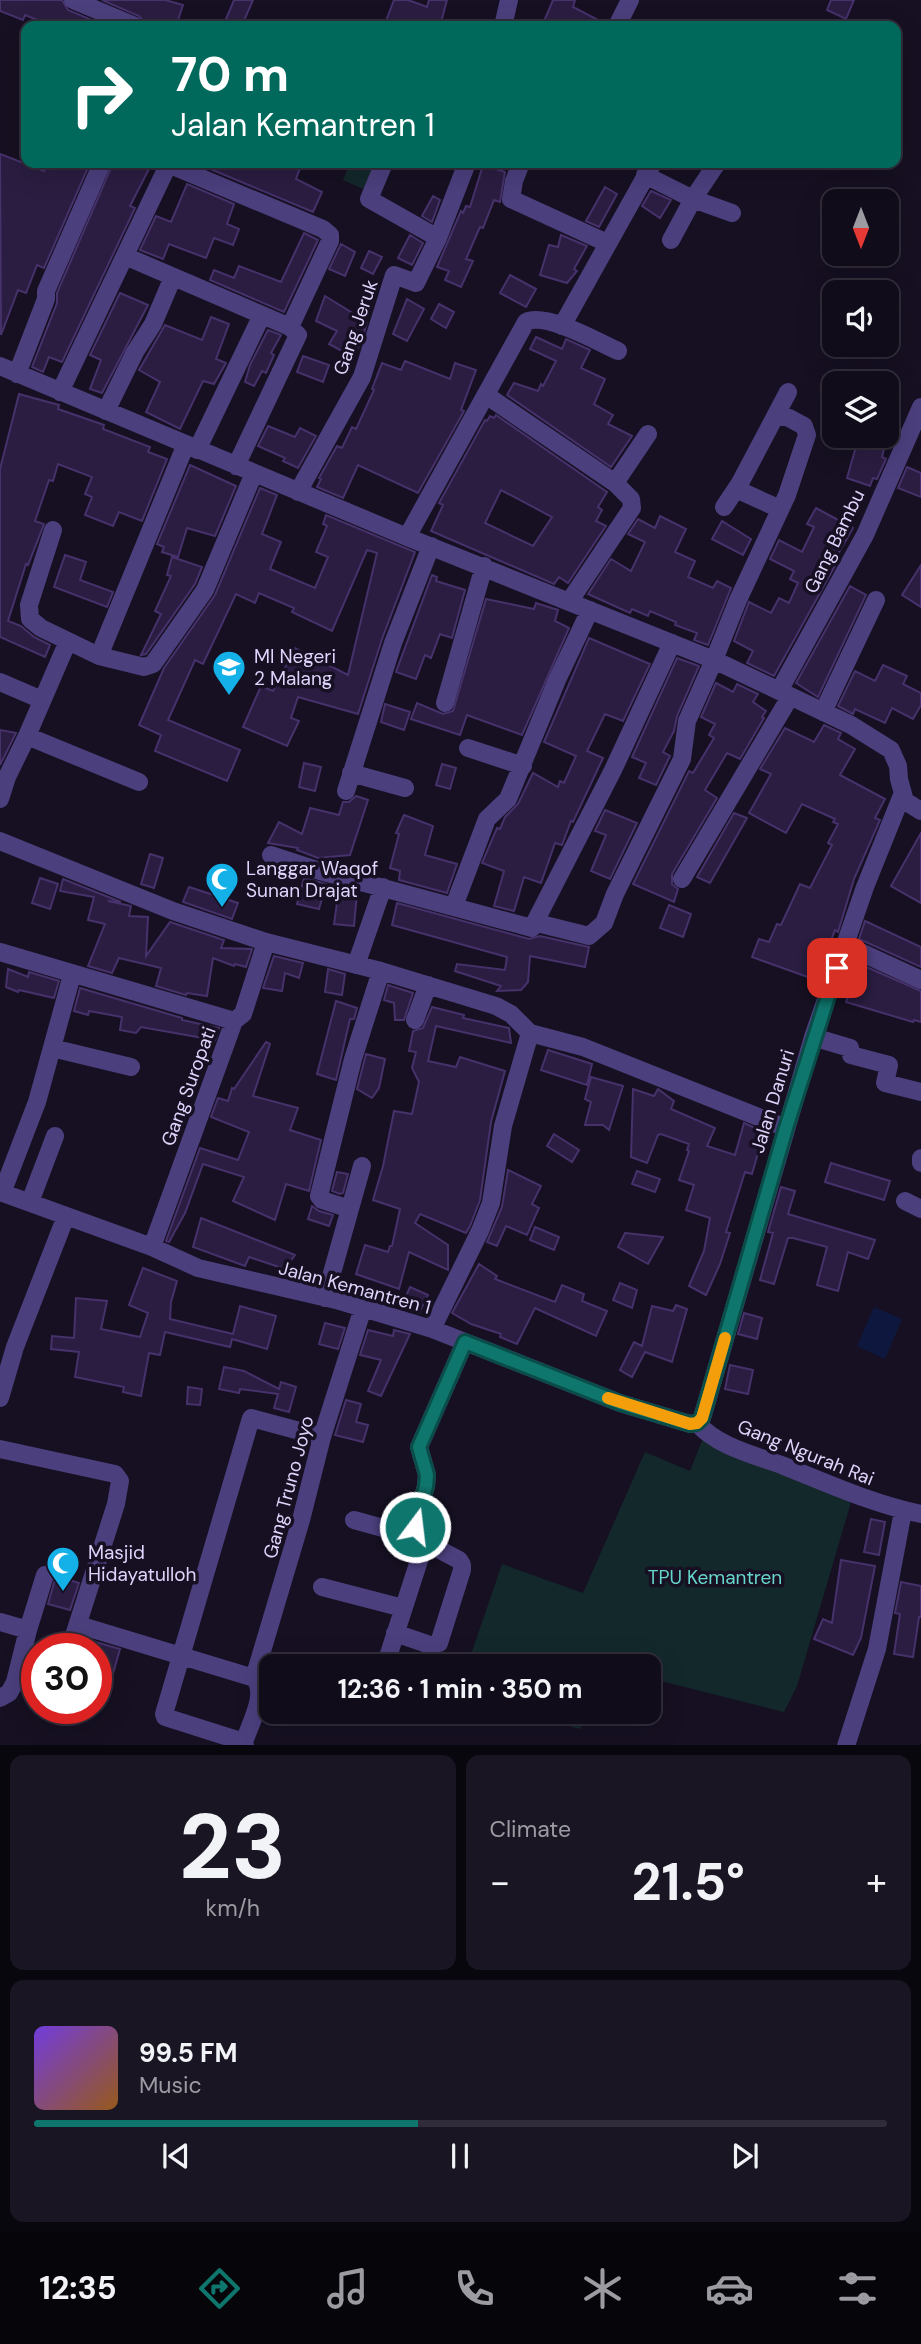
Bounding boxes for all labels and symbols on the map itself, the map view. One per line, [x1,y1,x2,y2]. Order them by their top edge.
north arrow [822,189,900,266]
street label: Gang Jeruk [328,276,384,378]
street label: Gang Bambu [798,485,870,597]
place label: MI Negeri 2 Malang [254,644,336,691]
school or university icon: MI Negeri 2 Malang [210,648,248,697]
place label: Langgar Waqof Sunan Drajat [246,856,378,903]
mosque icon: Langgar Waqof Sunan Drajat [203,860,241,909]
pin [807,938,867,998]
street label: Gang Suropati [155,1023,222,1149]
street label: Jalan Danuri [745,1046,800,1156]
street label: Jalan Kemantren 1 [276,1255,434,1320]
street label: Gang Truno Joyo [257,1413,320,1561]
street label: Gang Ngurah Rai [734,1414,878,1491]
position arrow [378,1490,452,1564]
place label: Masjid Hidayatulloh [88,1540,197,1587]
mosque icon: Masjid Hidayatulloh [44,1544,82,1593]
park label: TPU Kemantren [648,1565,782,1590]
speed limit sign: 30 [21,1633,112,1724]

